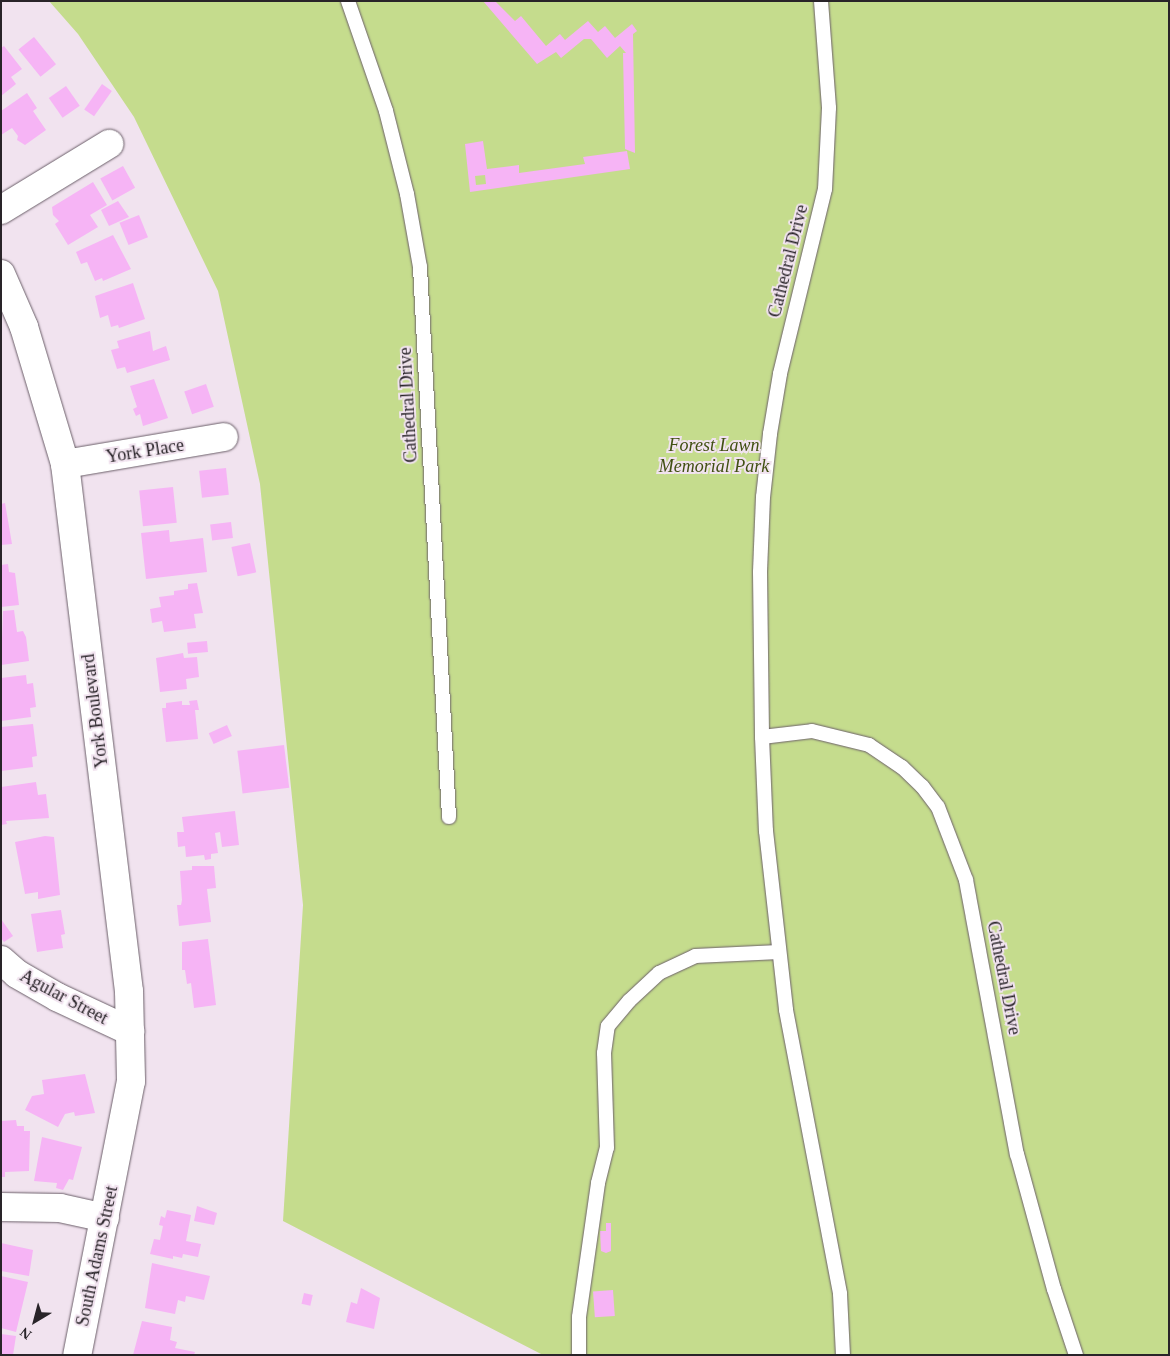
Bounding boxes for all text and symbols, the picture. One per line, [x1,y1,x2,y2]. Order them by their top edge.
street label: Cathedral Drive [764,202,812,320]
street label: Cathedral Drive [394,347,422,463]
street label: York Place [104,434,186,468]
park label: Forest Lawn Memorial Park [659,435,769,478]
street label: York Boulevard [77,653,113,769]
street label: Cathedral Drive [982,919,1026,1037]
street label: Agular Street [16,965,112,1029]
street label: South Adams Street [71,1183,123,1329]
north arrow [10,1296,60,1346]
text: N [17,1324,34,1342]

